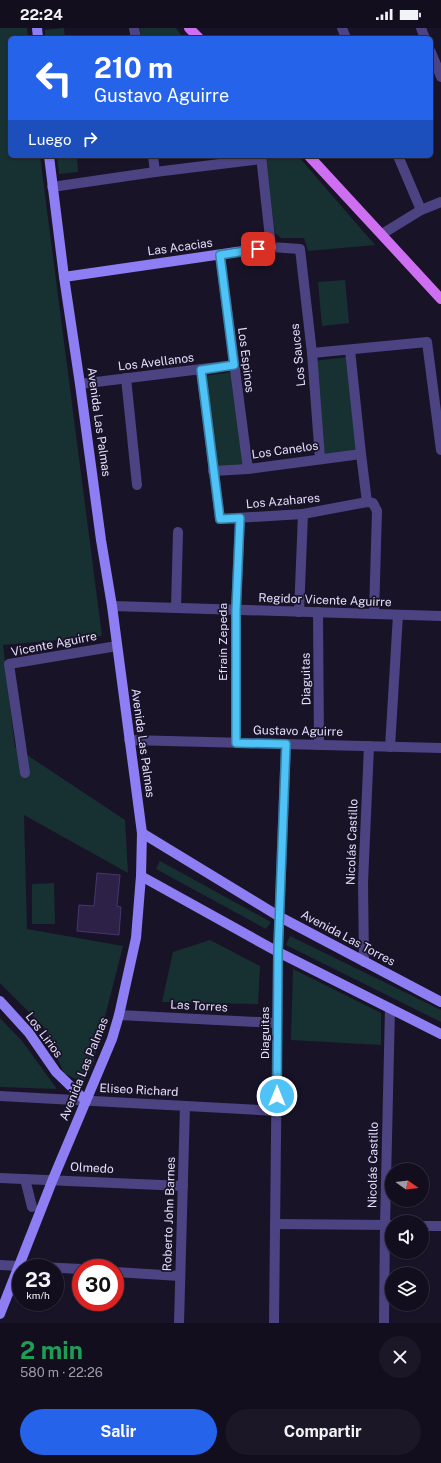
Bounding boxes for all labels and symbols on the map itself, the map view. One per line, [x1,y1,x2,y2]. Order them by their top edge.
pin [241,232,275,266]
street label: Las Acacias [146,235,214,259]
street label: Los Sauces [288,323,308,387]
street label: Los Espinos [235,327,257,393]
street label: Los Avellanos [117,350,195,374]
street label: Avenida Las Palmas [84,366,114,478]
street label: Los Canelos [251,438,319,462]
street label: Los Azahares [245,491,321,511]
street label: Regidor Vicente Aguirre [258,591,392,609]
street label: Efraín Zepeda [216,603,230,681]
street label: Vicente Aguirre [10,629,98,659]
street label: Diaguitas [299,653,313,705]
street label: Avenida Las Palmas [128,687,158,799]
street label: Gustavo Aguirre [253,723,343,739]
street label: Nicolás Castillo [343,798,361,885]
street label: Avenida Las Torres [299,907,397,969]
street label: Las Torres [170,998,228,1014]
street label: Diaguitas [258,1007,272,1059]
street label: Los Lirios [23,1010,65,1060]
street label: Avenida Las Palmas [57,1015,111,1123]
position arrow [256,1075,298,1117]
street label: Eliseo Richard [99,1081,179,1099]
street label: Nicolás Castillo [365,1121,381,1208]
street label: Roberto John Barnes [160,1156,178,1272]
street label: Olmedo [70,1160,114,1176]
north arrow [385,1163,429,1207]
speed limit sign: 30 [72,1259,124,1311]

